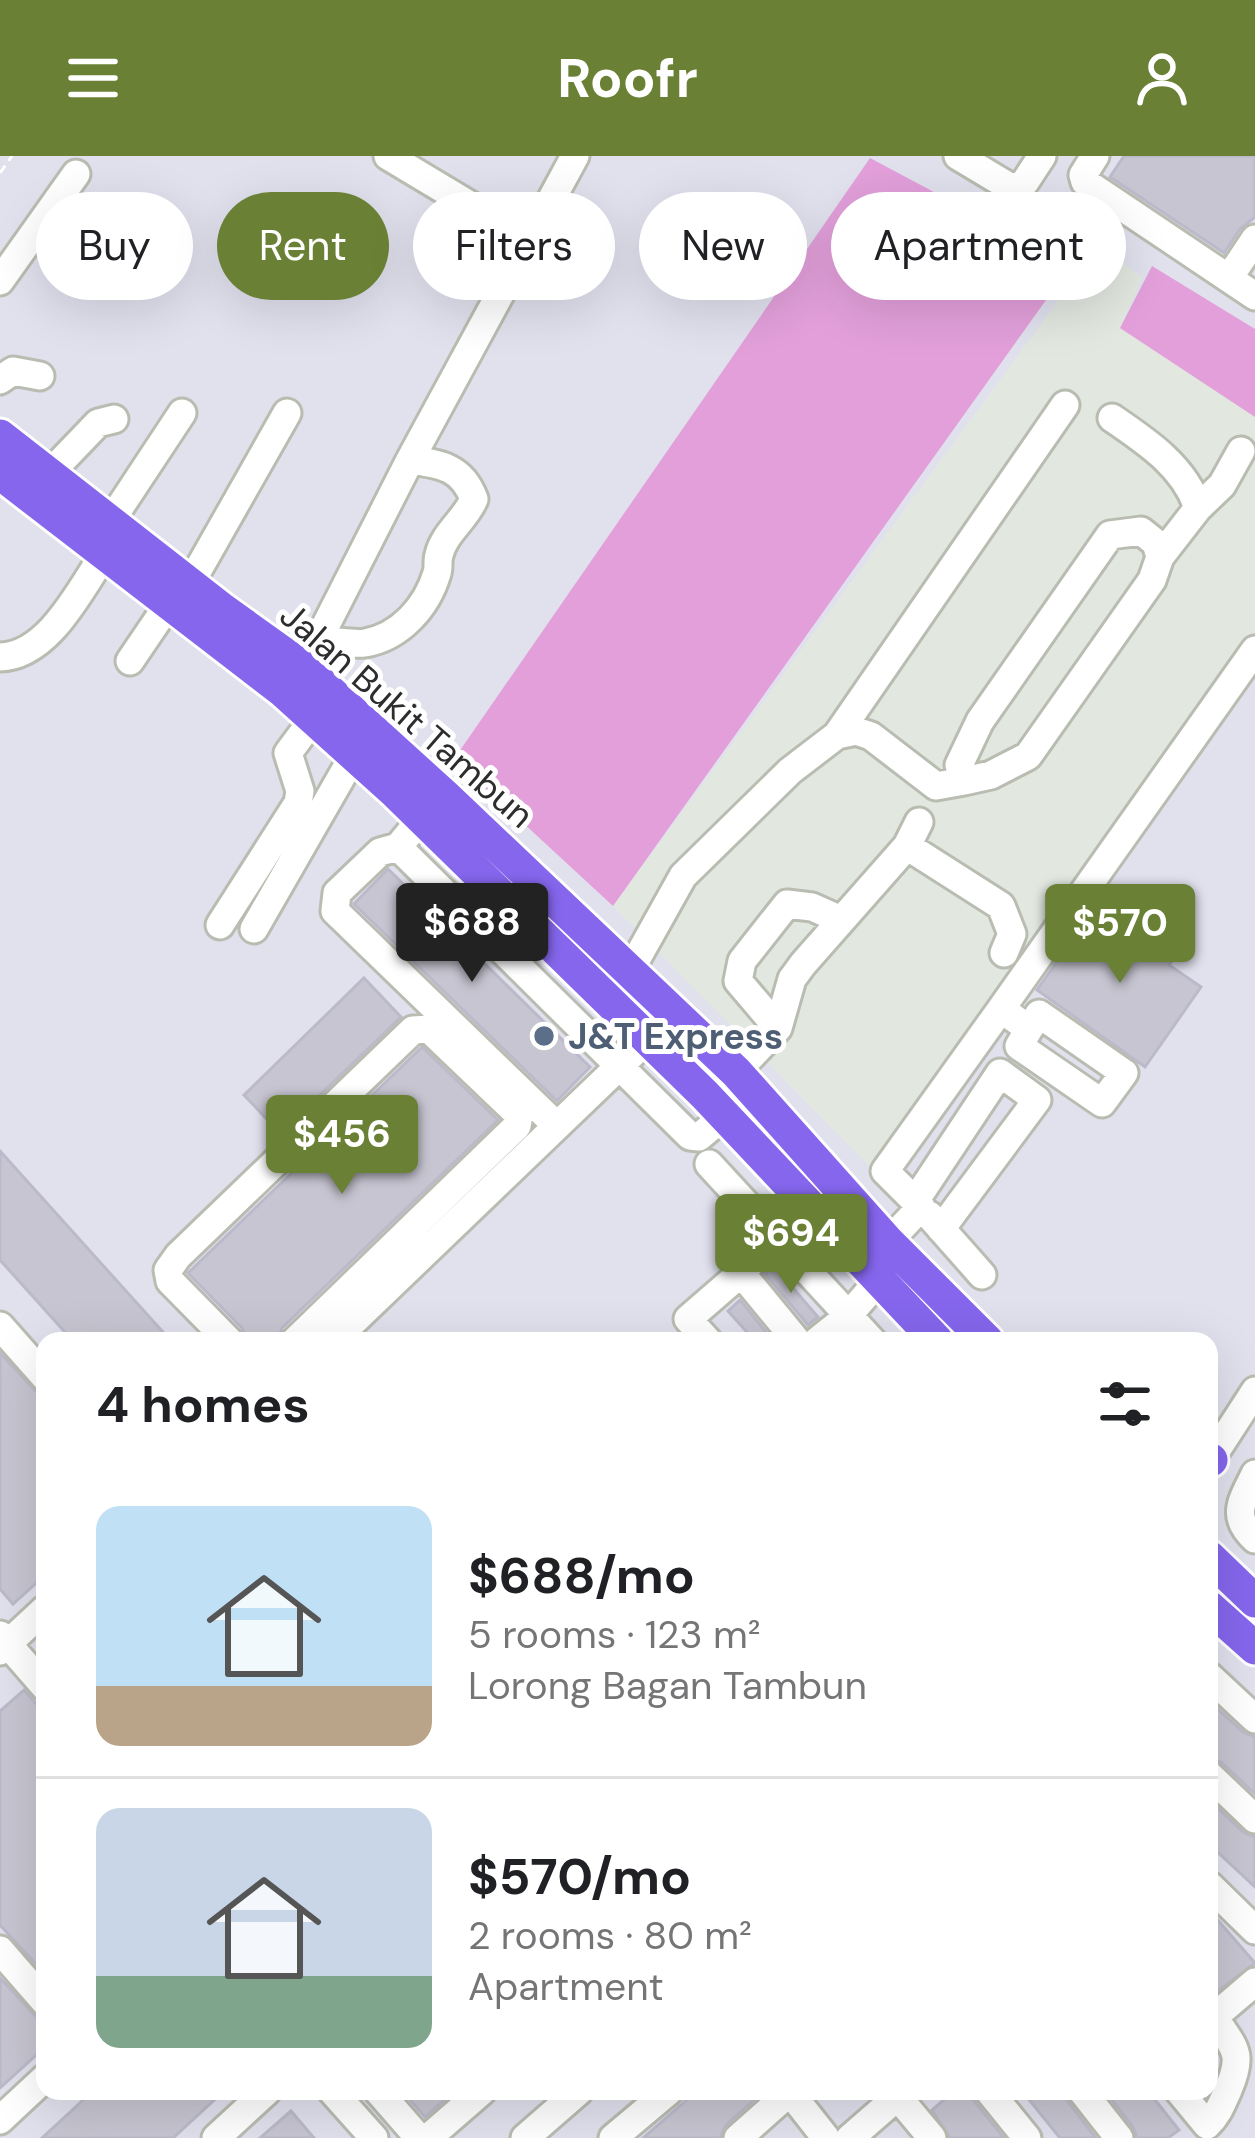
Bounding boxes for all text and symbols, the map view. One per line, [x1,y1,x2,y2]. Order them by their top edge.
text: Roofr [557,43,698,114]
icon: menu [60,45,126,111]
icon: person [1129,45,1195,111]
chip: Buy [36,192,193,300]
chip: Rent [217,192,389,300]
chip: Filters [413,192,615,300]
chip: New [639,192,807,300]
chip: Apartment [831,192,1126,300]
street label: Jalan Bukit Tambun [270,592,544,838]
pin: $688 [401,883,543,985]
pin: $570 [1049,884,1191,986]
text: $688 [423,896,521,947]
text: $570 [1072,897,1168,948]
place label: J&T Express [568,1013,783,1060]
marker: J&T Express [531,1023,557,1049]
pin: $456 [271,1095,413,1197]
text: $456 [293,1108,391,1159]
pin: $694 [720,1194,862,1296]
text: $694 [742,1207,840,1258]
text: 4 homes [96,1371,310,1438]
icon: filters [1092,1371,1158,1437]
text: $688/mo [468,1542,695,1609]
icon: home [192,1554,336,1698]
text: 5 rooms · 123 m² [468,1609,761,1660]
text: Lorong Bagan Tambun [468,1660,867,1711]
text: $570/mo [468,1843,691,1910]
icon: home [192,1856,336,2000]
text: 2 rooms · 80 m² [468,1910,752,1961]
text: Apartment [468,1961,664,2012]

